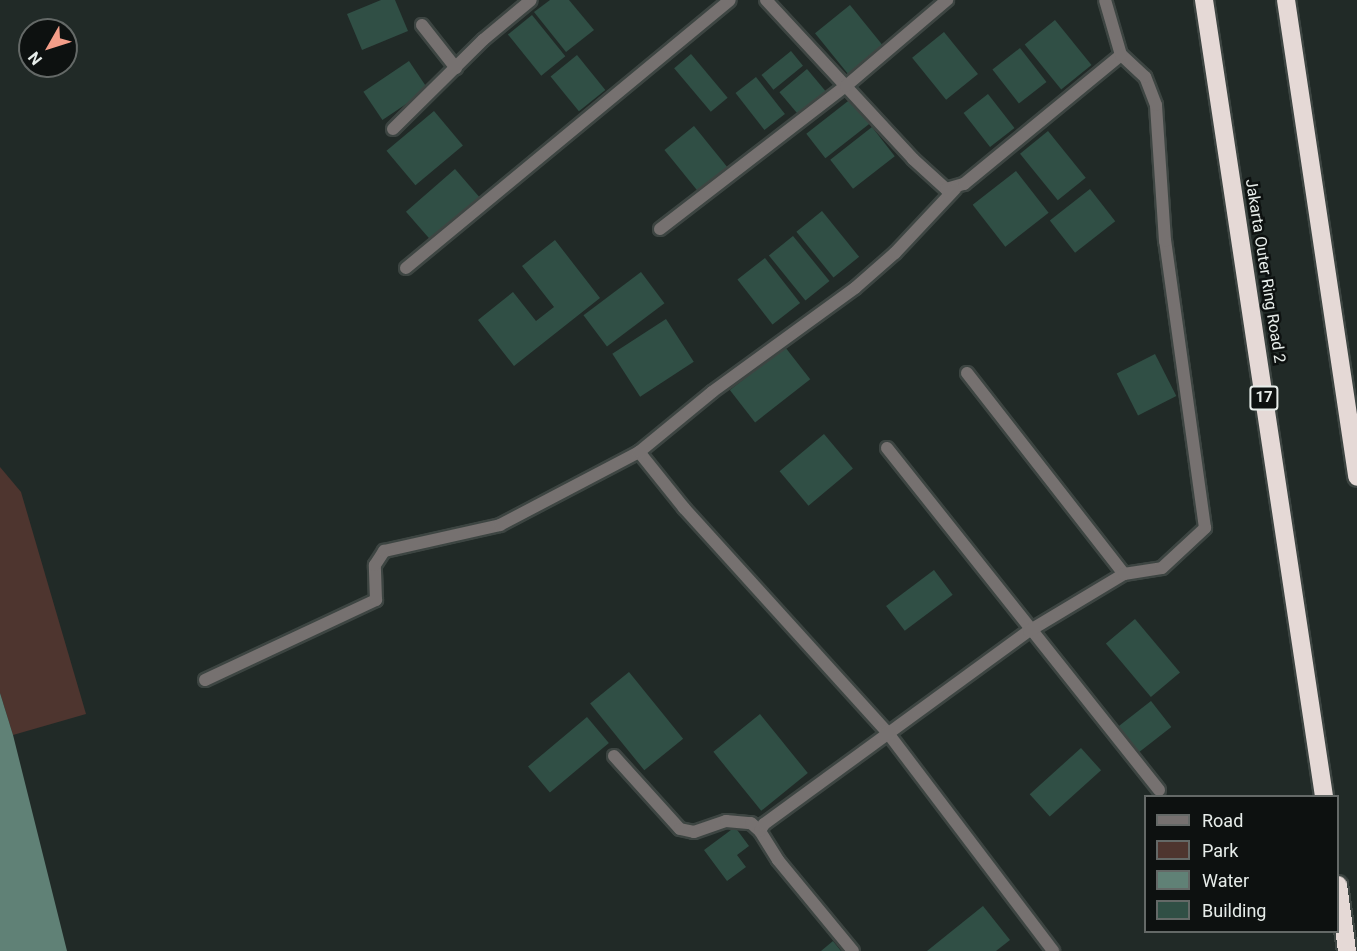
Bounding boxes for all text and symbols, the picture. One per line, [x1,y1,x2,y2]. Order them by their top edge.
north arrow [18,18,78,78]
text: N [24,48,46,69]
street label: Jakarta Outer Ring Road 2 [1241,178,1289,364]
road number: 17 [1249,386,1279,410]
legend [1144,795,1339,933]
text: Road [1202,810,1243,831]
text: Park [1202,840,1238,861]
text: Water [1202,870,1249,891]
text: Building [1202,900,1266,921]

